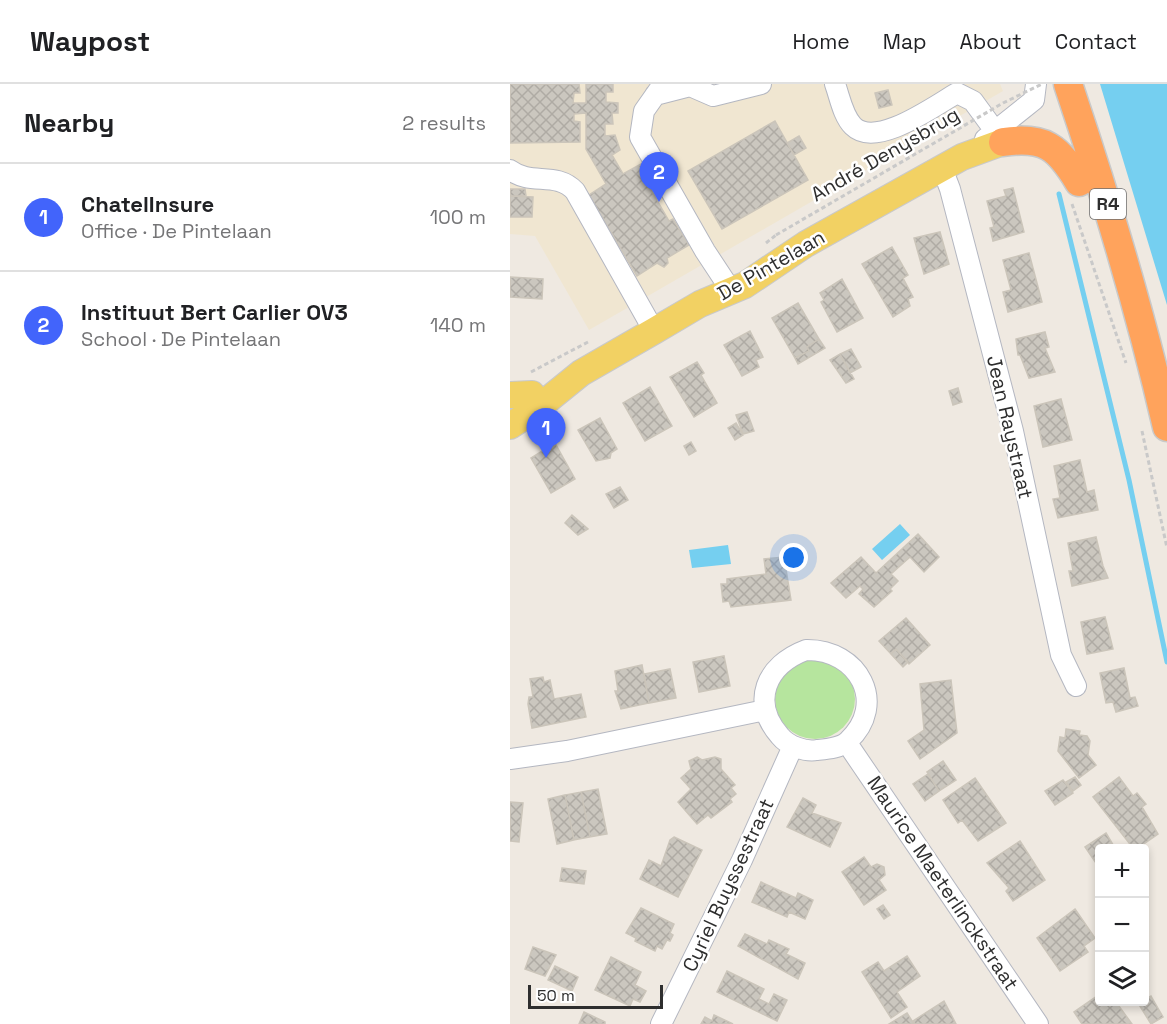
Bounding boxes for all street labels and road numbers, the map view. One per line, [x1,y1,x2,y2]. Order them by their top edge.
street label: André Denysbrug [806,101,964,207]
road number: R4 [1090,189,1126,219]
street label: De Pintelaan [713,224,829,306]
street label: Jean Raystraat [981,353,1039,501]
street label: Maurice Maeterlinckstraat [861,771,1025,995]
street label: Cyriel Buyssestraat [676,794,780,976]

